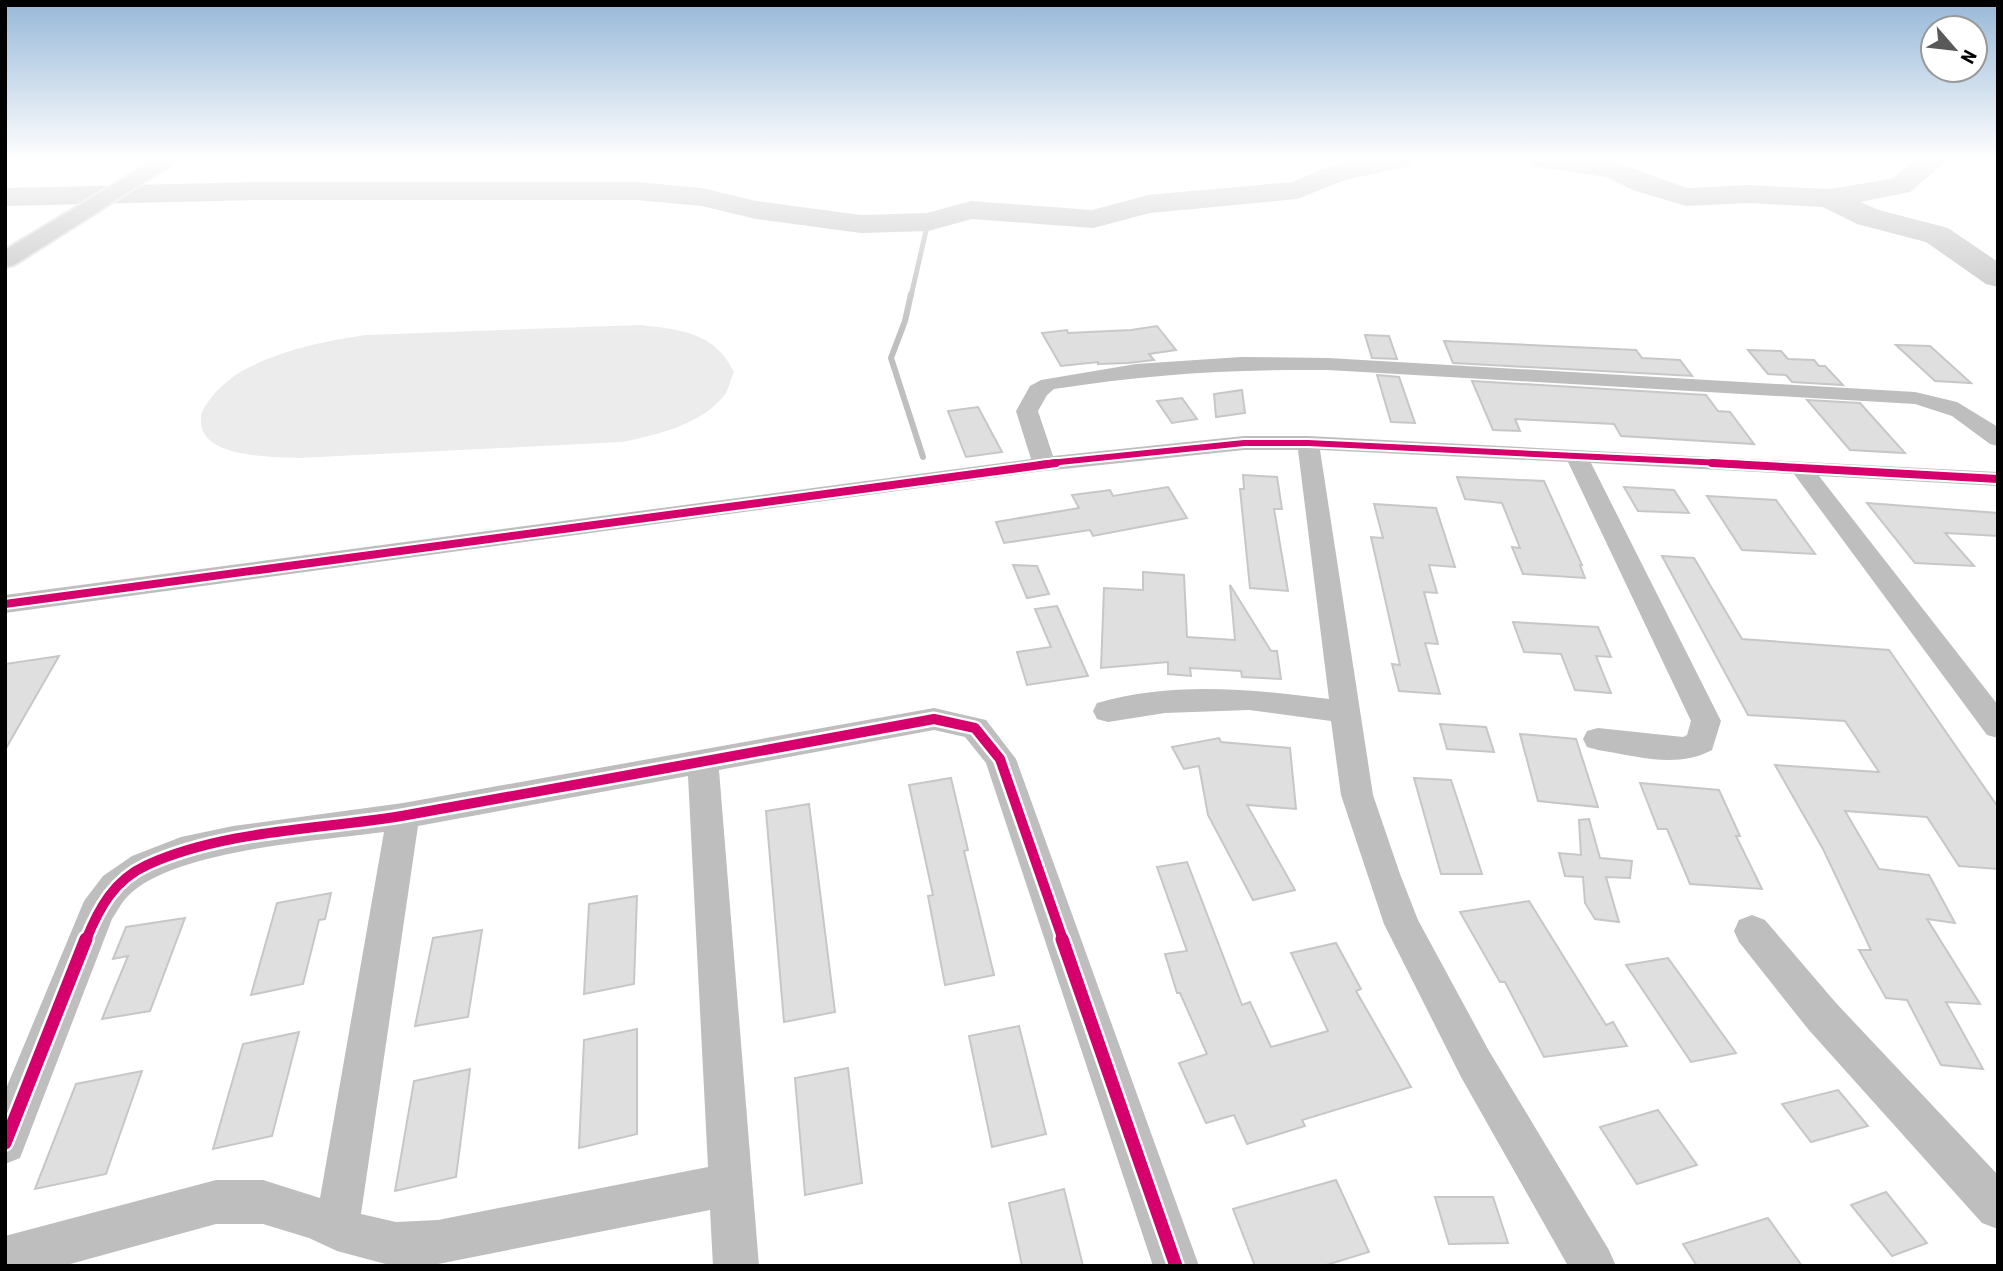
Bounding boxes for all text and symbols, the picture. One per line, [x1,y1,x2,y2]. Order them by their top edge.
north arrow [1919,14,1989,84]
text: N [1956,46,1981,67]

